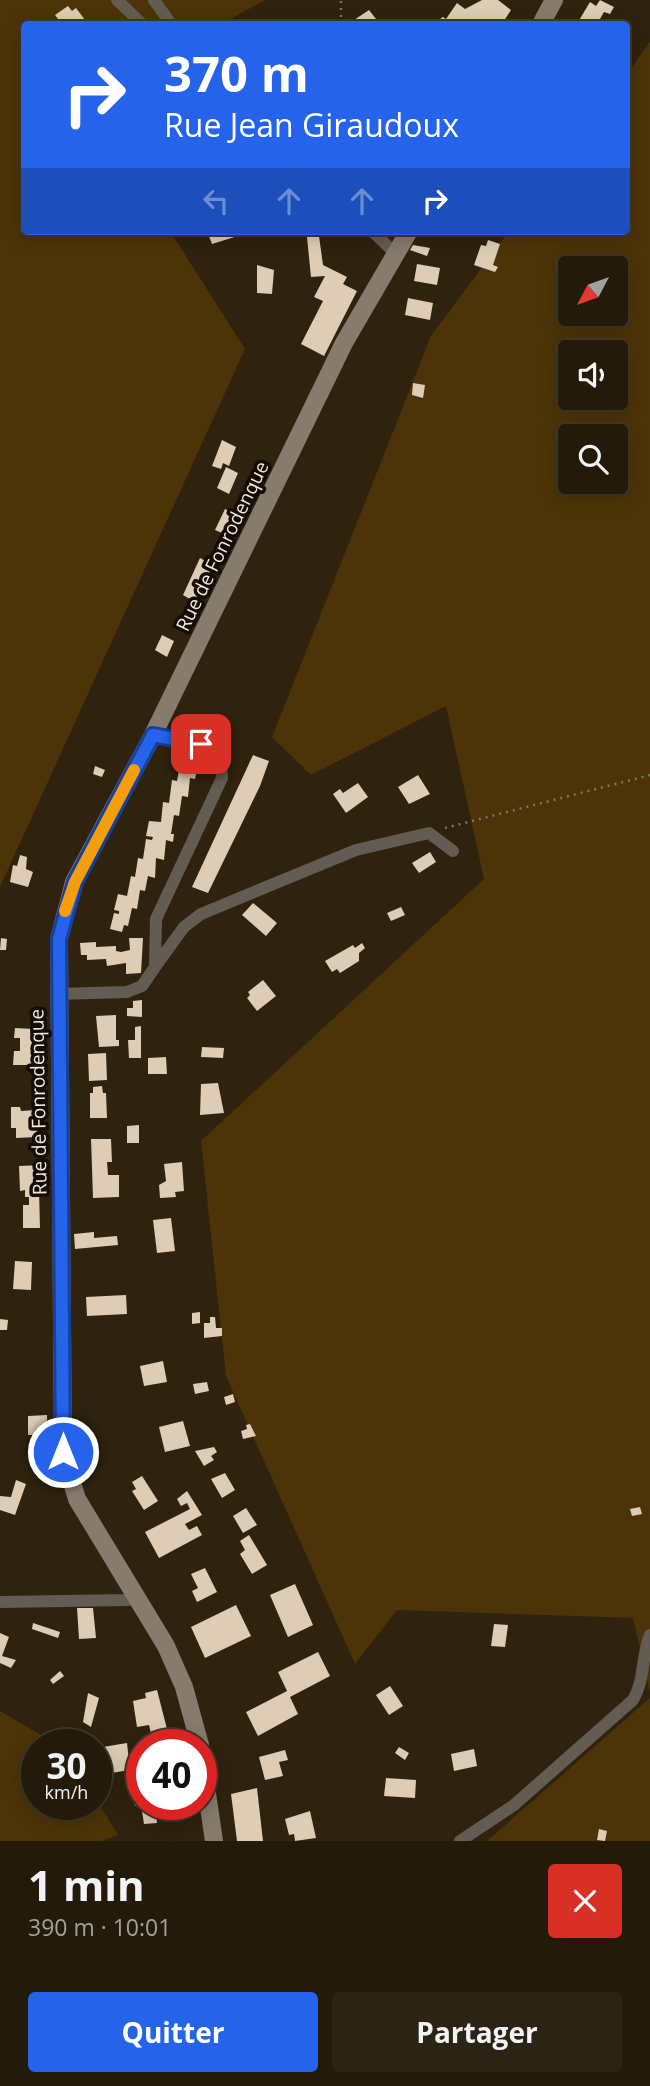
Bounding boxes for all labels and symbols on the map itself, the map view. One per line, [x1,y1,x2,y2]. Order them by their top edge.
north arrow [558,256,628,326]
street label: Rue de Fonrodenque [170,457,274,635]
pin [171,714,231,774]
street label: Rue de Fonrodenque [23,1009,53,1195]
position arrow [26,1415,100,1489]
speed limit sign: 40 [126,1729,217,1820]

